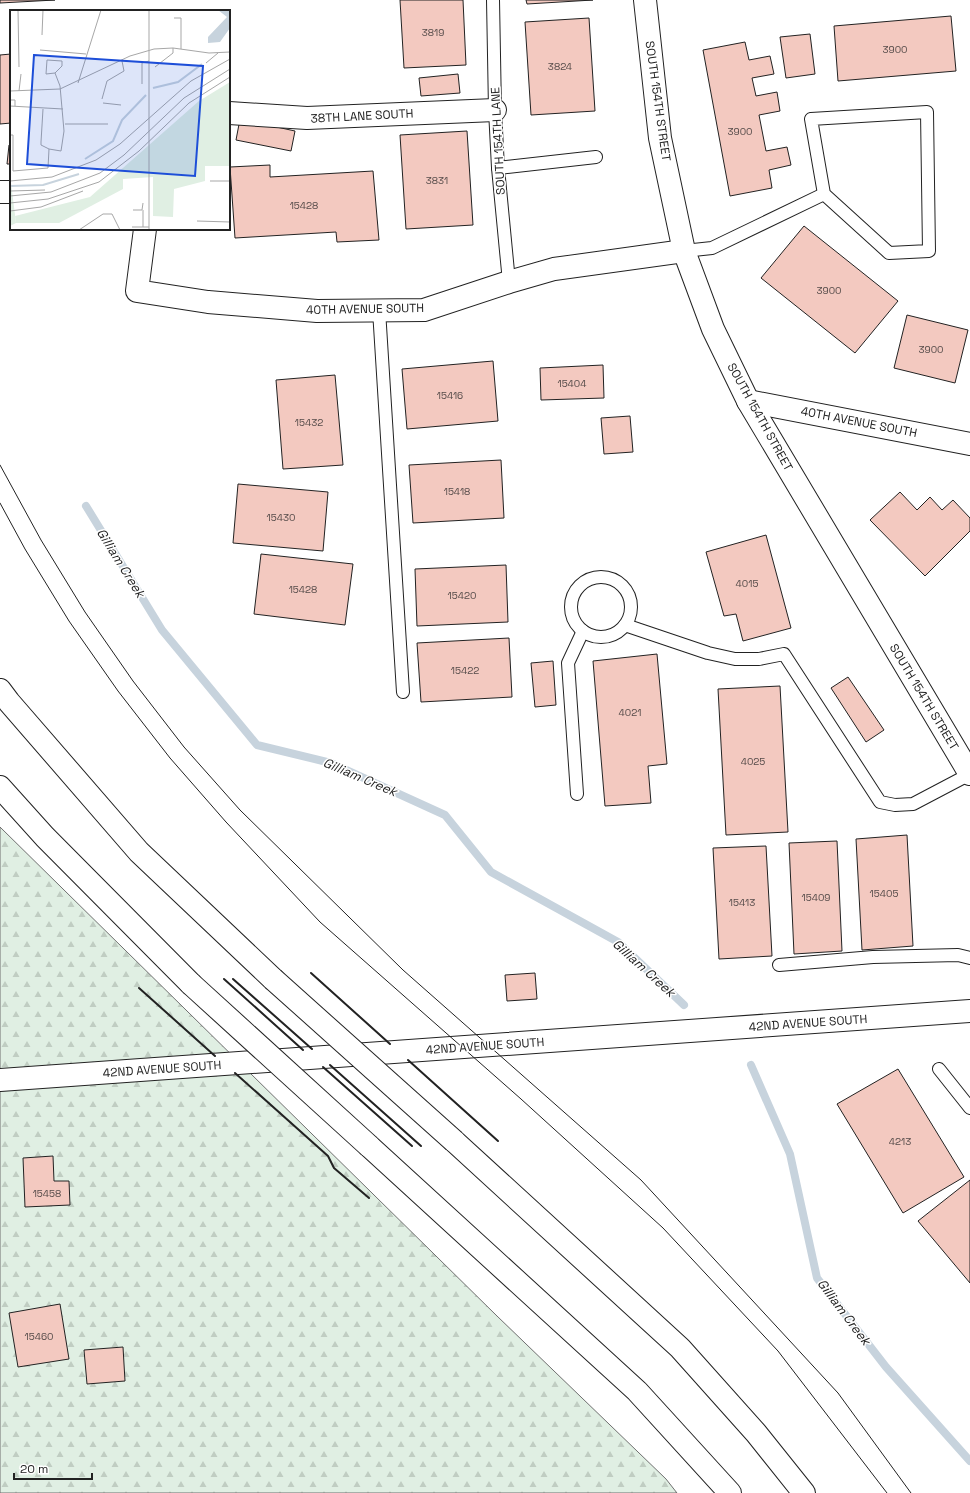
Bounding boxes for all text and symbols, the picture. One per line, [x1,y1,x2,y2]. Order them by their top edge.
inset map [10,10,230,230]
house number: 3819 [422,26,444,39]
street label: SOUTH 154TH STREET [642,40,674,162]
house number: 3900 [883,43,907,56]
house number: 3824 [548,60,572,73]
street label: SOUTH 154TH LANE [487,86,509,195]
street label: 38TH LANE SOUTH [310,105,414,127]
house number: 3900 [728,125,752,138]
house number: 3831 [426,174,448,187]
house number: 15428 [290,199,318,212]
house number: 3900 [817,284,841,297]
street label: 40TH AVENUE SOUTH [306,300,424,318]
house number: 3900 [919,343,943,356]
street label: SOUTH 154TH STREET [724,360,796,474]
house number: 15404 [557,377,587,390]
house number: 15416 [437,389,463,402]
street label: 40TH AVENUE SOUTH [799,403,919,441]
house number: 15432 [295,416,323,429]
house number: 15418 [444,485,470,498]
house number: 15430 [267,511,295,524]
water label: Gilliam Creek [93,525,150,603]
house number: 4015 [736,577,758,590]
house number: 15428 [289,583,317,596]
house number: 15420 [448,589,476,602]
street label: SOUTH 154TH STREET [886,641,962,753]
house number: 15422 [451,664,479,677]
house number: 4021 [619,706,641,719]
water label: Gilliam Creek [320,754,401,801]
house number: 4025 [741,755,765,768]
house number: 15405 [870,887,898,900]
house number: 15409 [802,891,830,904]
house number: 15413 [729,896,755,909]
water label: Gilliam Creek [609,935,680,1002]
street label: 42ND AVENUE SOUTH [748,1011,868,1035]
street label: 42ND AVENUE SOUTH [425,1034,545,1058]
street label: 42ND AVENUE SOUTH [102,1057,222,1081]
house number: 4213 [889,1135,911,1148]
house number: 15458 [33,1187,61,1200]
water label: Gilliam Creek [814,1275,876,1350]
house number: 15460 [25,1330,53,1343]
scale bar [14,1455,92,1481]
text: 20 m [20,1461,48,1477]

